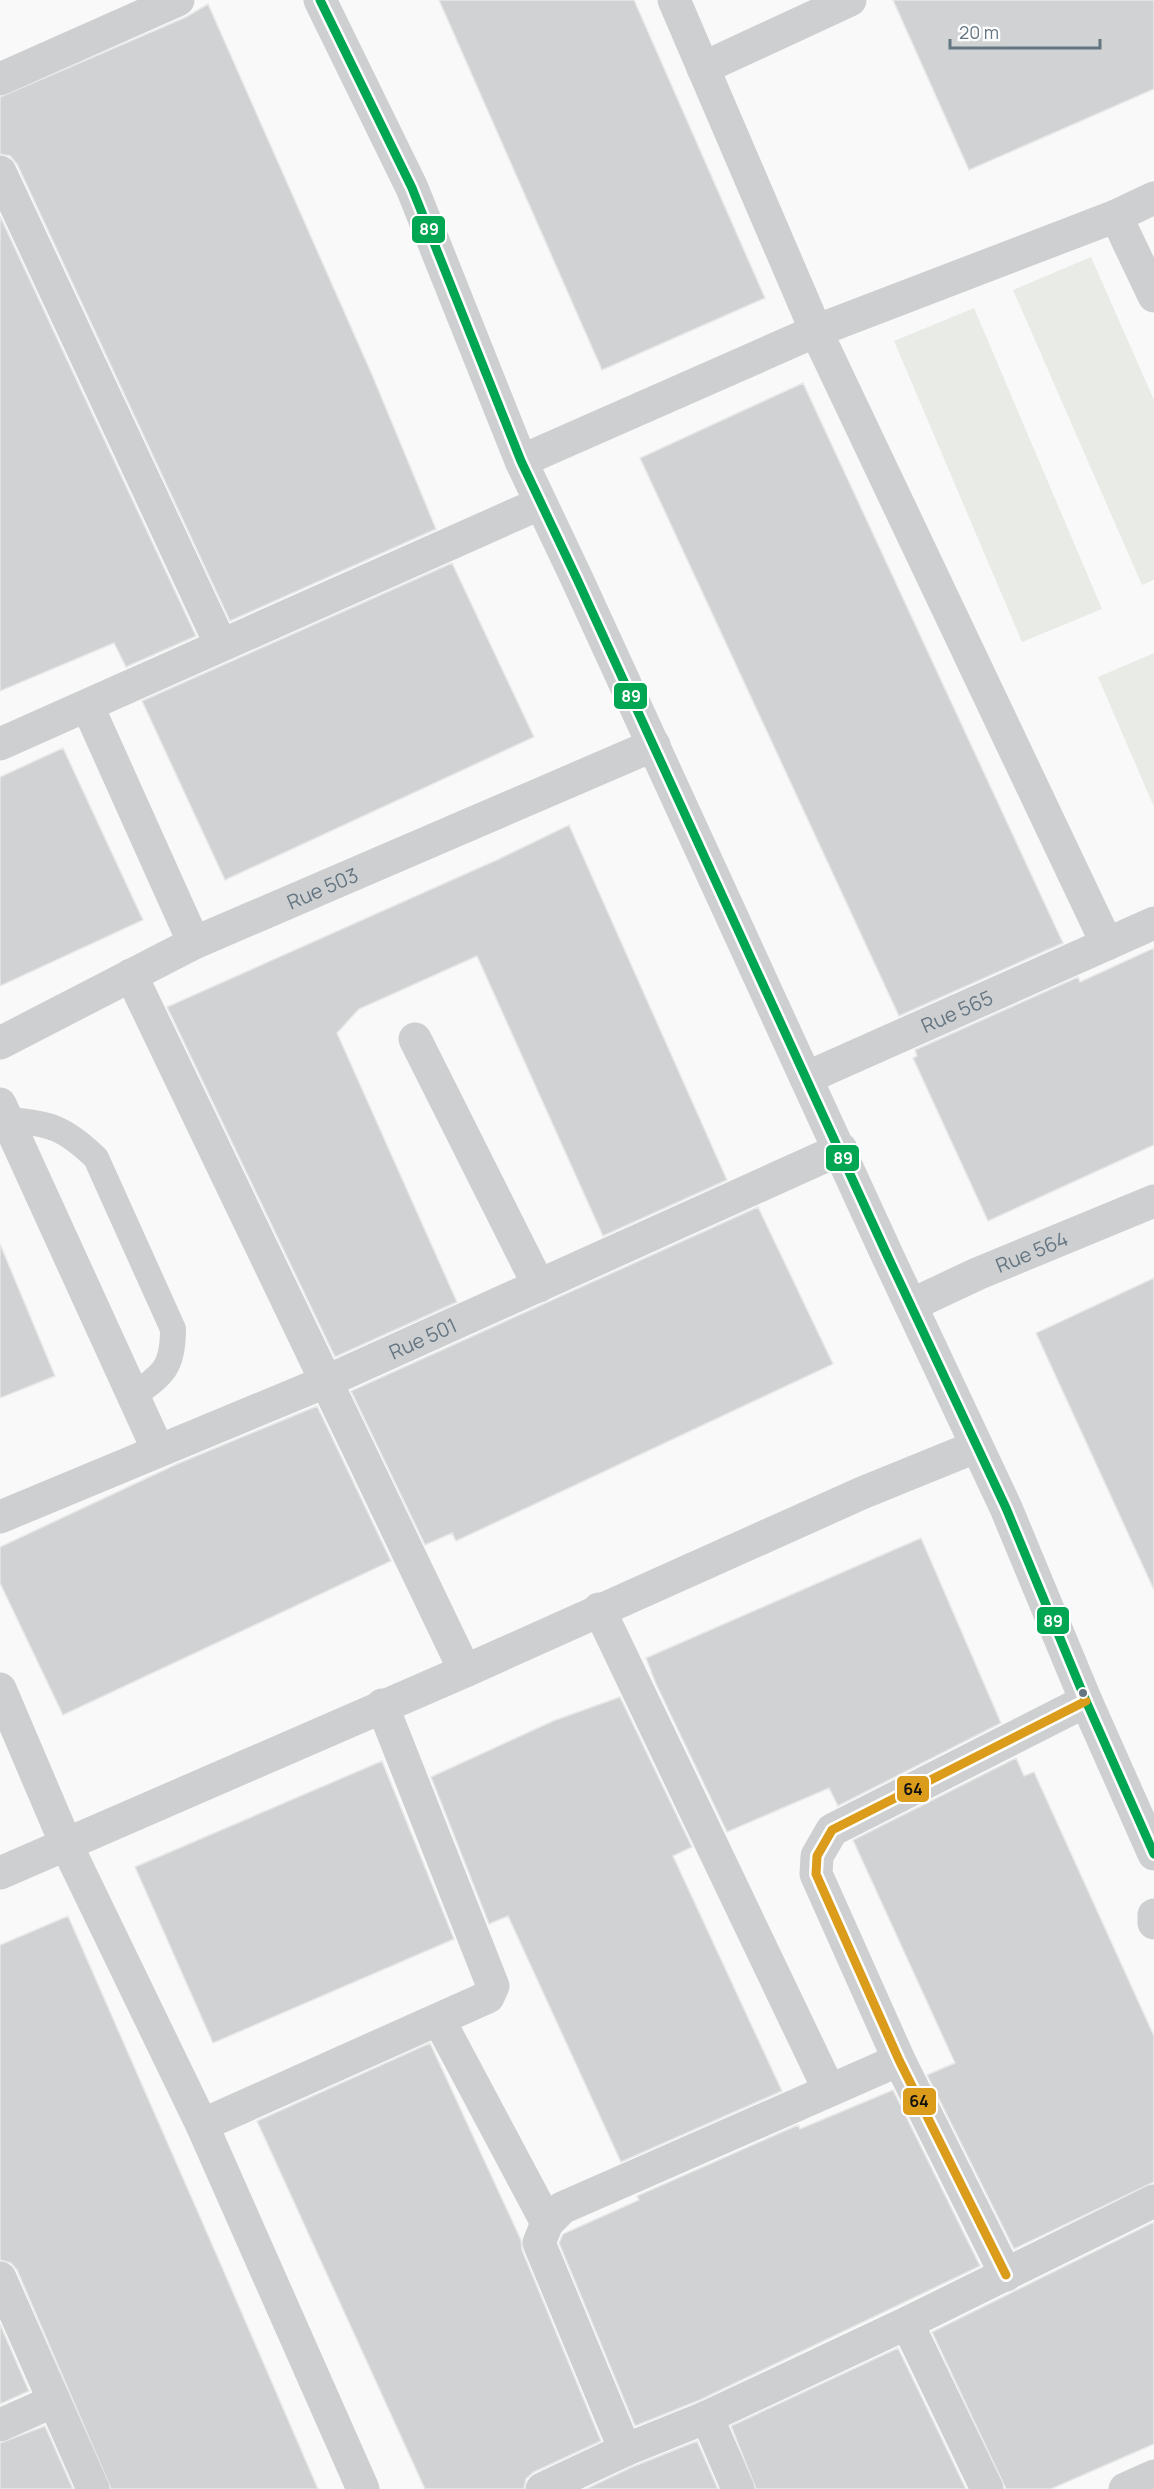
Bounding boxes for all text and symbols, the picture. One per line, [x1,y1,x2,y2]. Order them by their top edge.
scale bar [950,12,1100,50]
text: 20 m [959,20,999,44]
line badge: 89 [411,215,446,244]
text: 89 [419,218,439,240]
line badge: 89 [613,682,648,710]
text: 89 [621,685,641,707]
street label: Rue 503 [283,861,362,915]
street label: Rue 565 [917,983,997,1039]
line badge: 89 [825,1144,860,1172]
text: 89 [833,1147,853,1169]
street label: Rue 564 [991,1225,1072,1278]
street label: Rue 501 [384,1311,461,1365]
line badge: 89 [1036,1606,1070,1635]
text: 89 [1043,1610,1063,1632]
unlabelled marker [1077,1687,1089,1699]
line badge: 64 [896,1775,930,1803]
text: 64 [903,1778,923,1800]
line badge: 64 [902,2087,937,2116]
text: 64 [909,2090,929,2112]

